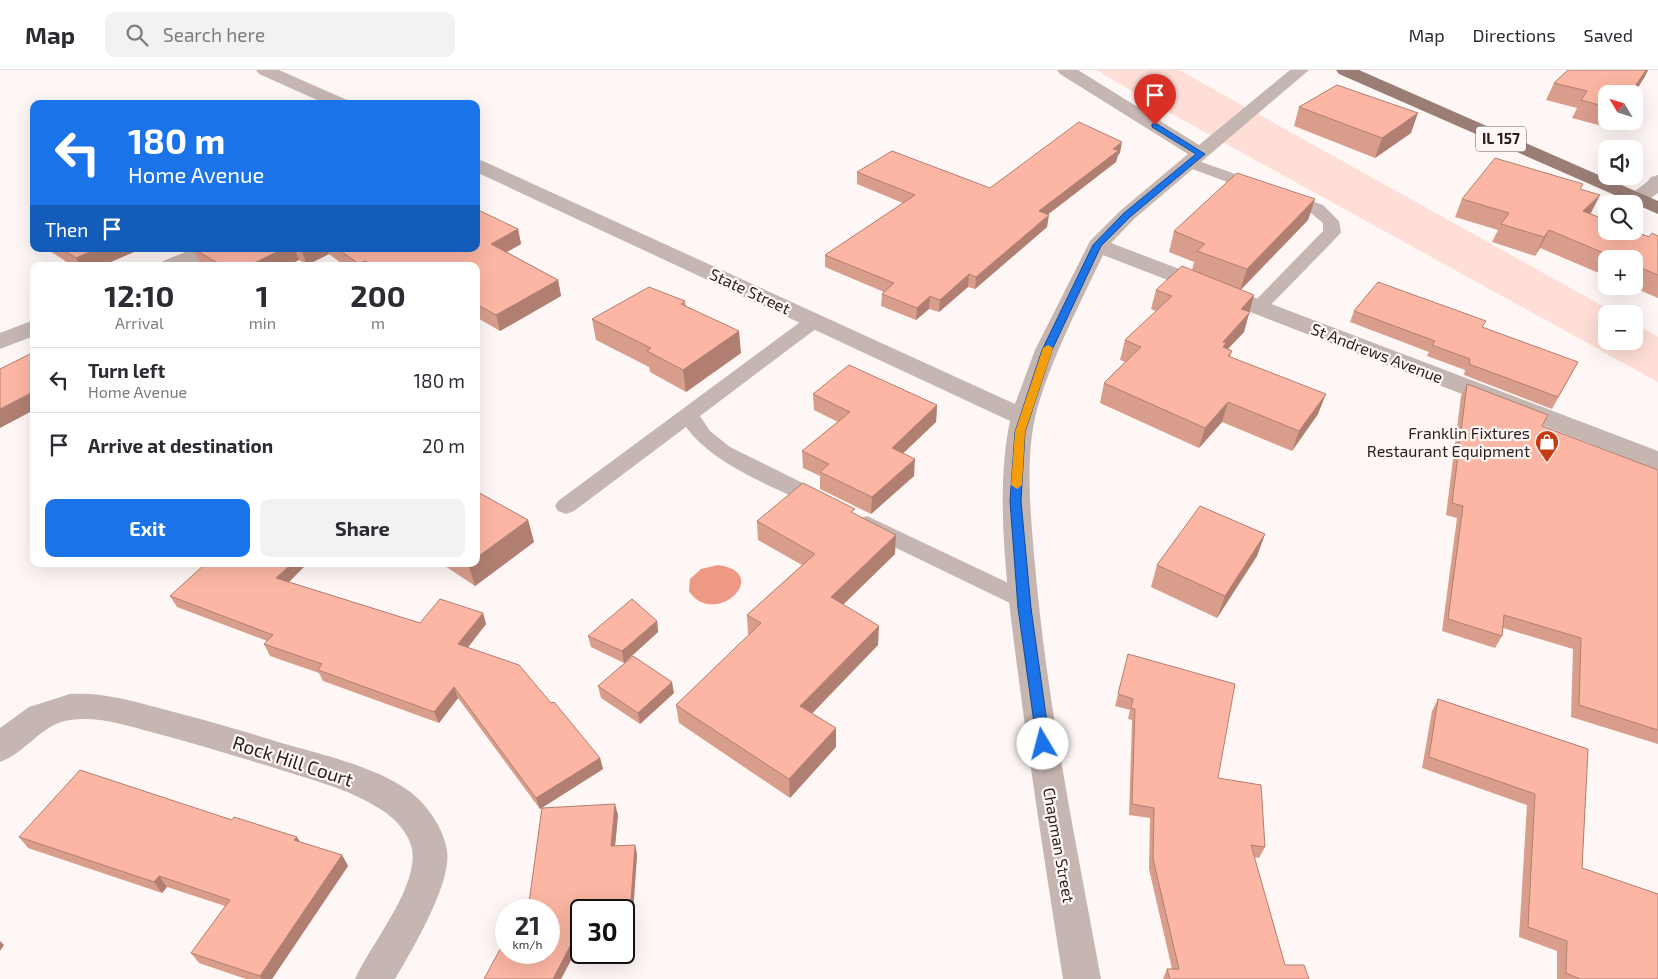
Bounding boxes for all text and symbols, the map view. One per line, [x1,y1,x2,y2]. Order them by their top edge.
search box [105,12,455,57]
text: Map [25,20,75,49]
icon: search [123,21,151,49]
text: Search here [163,23,265,46]
text: Map [1408,24,1445,46]
text: Directions [1473,24,1556,46]
text: Saved [1584,24,1633,46]
pin [1134,74,1176,125]
icon: arrive [1141,81,1169,109]
north arrow [1598,85,1642,130]
map controls [1598,85,1643,350]
text: 180 m [128,119,225,161]
icon: left [45,120,110,185]
road number: IL 157 [1476,126,1526,152]
button: sound [1598,140,1643,185]
text: Home Avenue [128,161,264,187]
button: search [1598,195,1643,240]
icon: arrive [98,215,126,243]
text: Then [45,218,88,241]
button: + [1598,250,1643,295]
street label: State Street [707,264,793,317]
text: 12:10 [104,277,174,313]
text: 1 [256,277,269,313]
text: 200 [350,277,406,313]
button: − [1598,305,1643,350]
text: Arrival [115,313,164,332]
text: min [249,313,276,332]
text: m [371,313,385,332]
street label: St Andrews Avenue [1309,319,1446,386]
text: Turn left [88,359,165,382]
icon: left [45,366,73,394]
text: 180 m [414,369,465,392]
text: Home Avenue [88,382,187,401]
place label: Franklin Fixtures Restaurant Equipment [1367,423,1530,460]
shop icon: Franklin Fixtures Restaurant Equipment [1534,429,1560,463]
icon: arrive [45,431,73,459]
text: Arrive at destination [88,434,273,457]
text: 20 m [422,434,465,457]
button: Exit [45,499,250,557]
button: Share [260,499,465,557]
position arrow [1016,717,1068,769]
street label: Rock Hill Court [230,730,356,791]
street label: Chapman Street [1040,786,1079,904]
speed limit sign: 30 [570,899,635,964]
text: 21 [515,910,540,940]
text: km/h [513,937,542,951]

